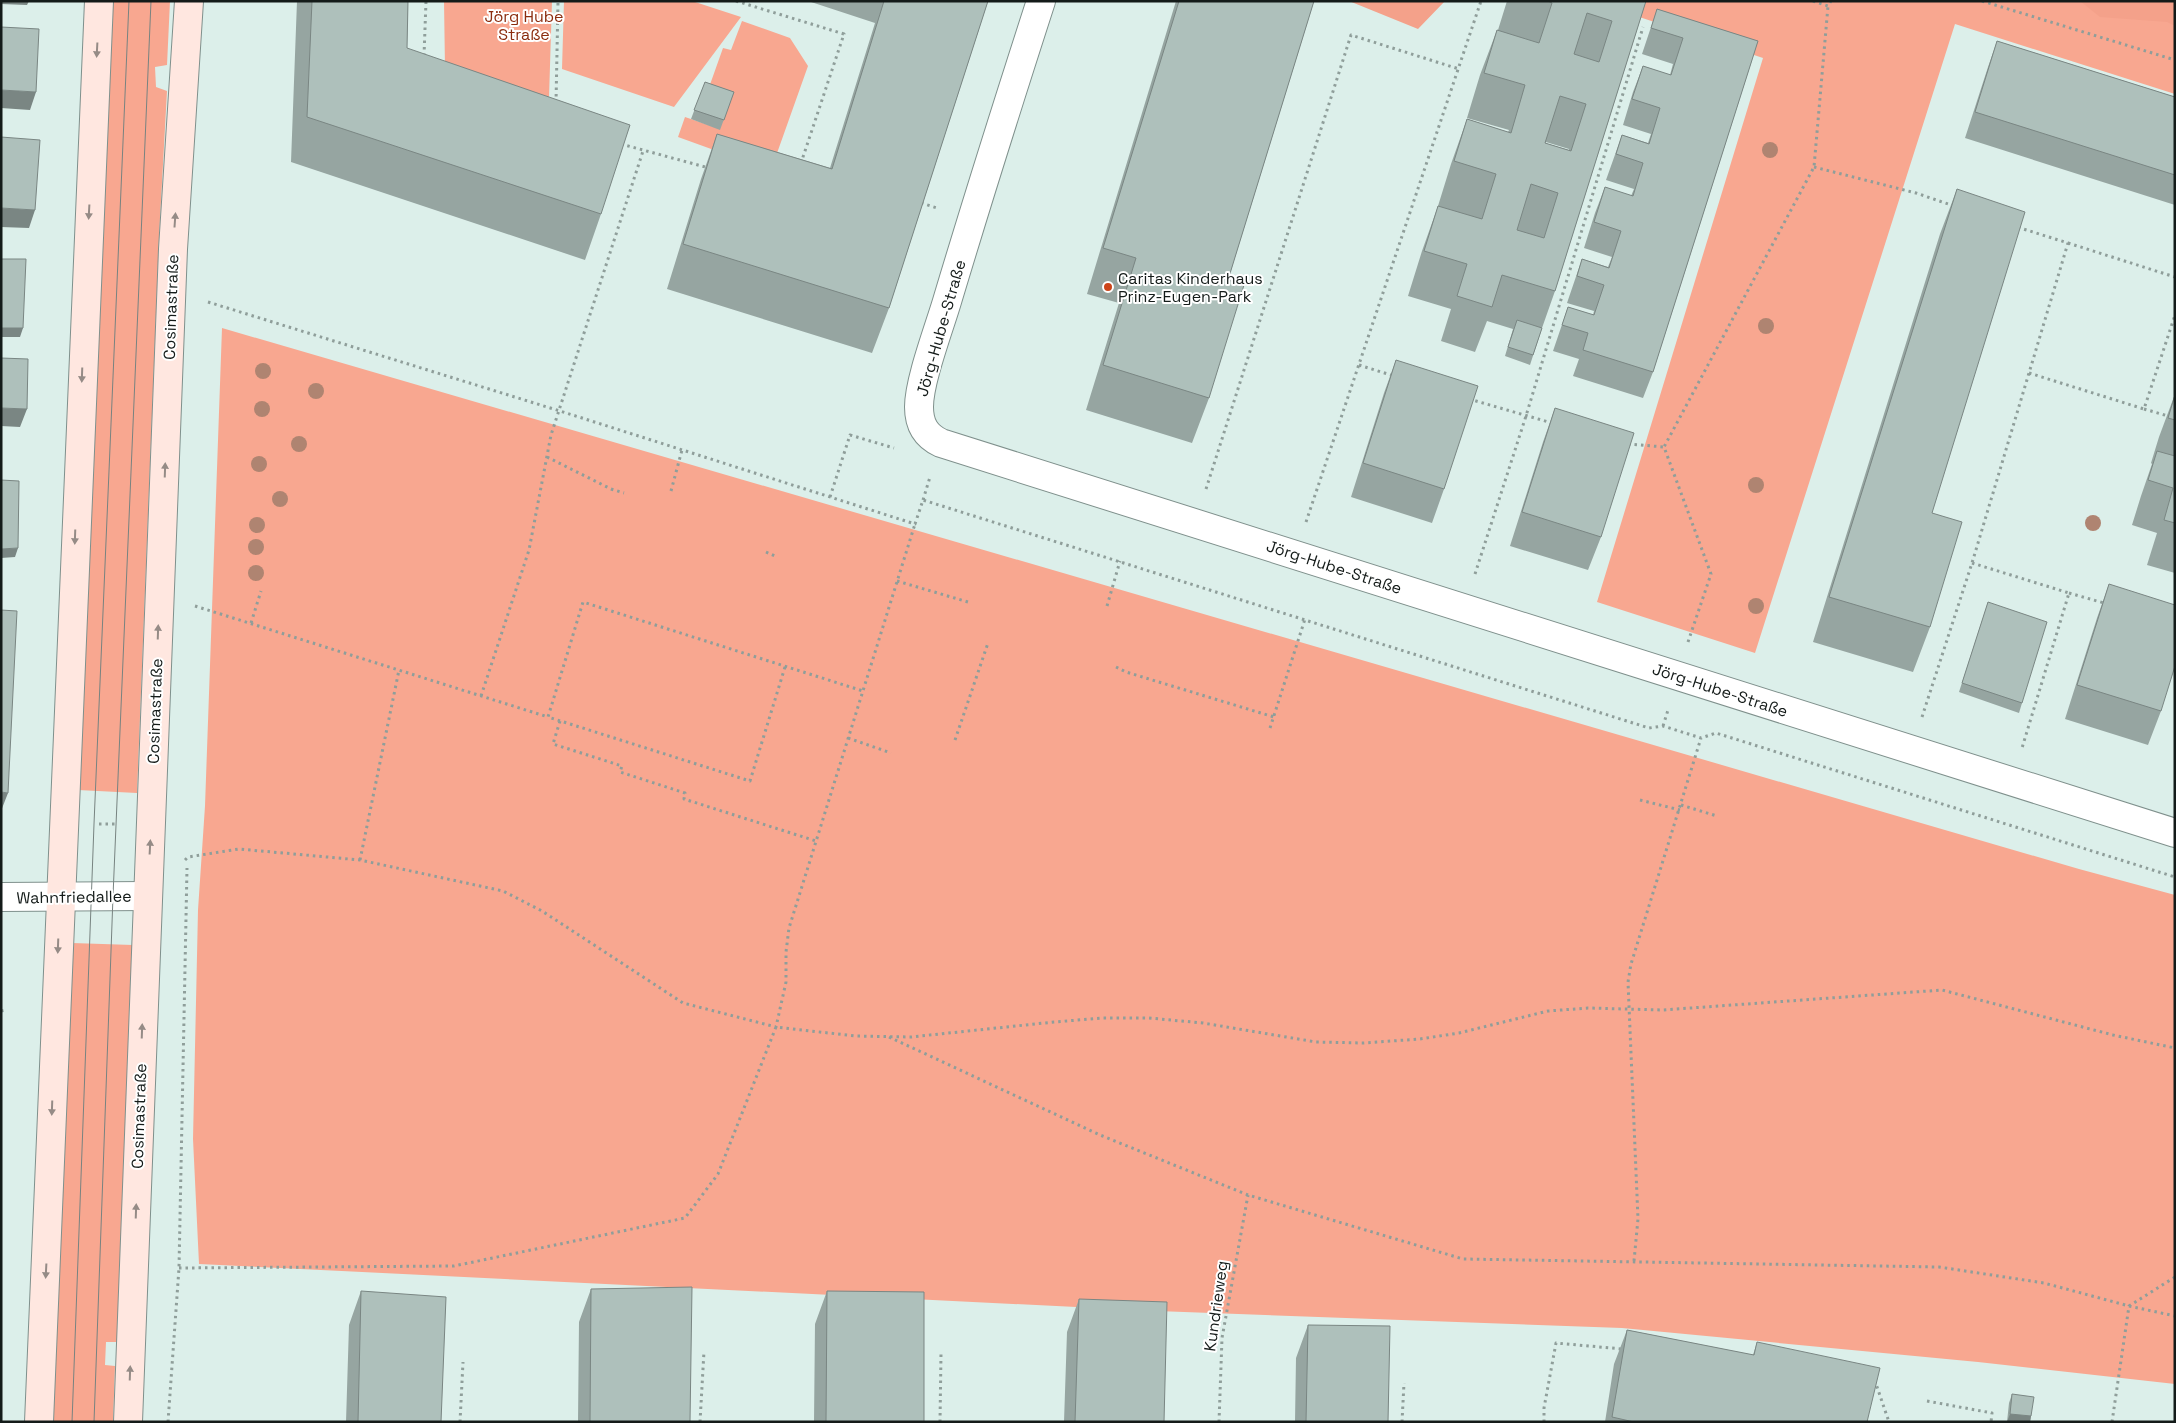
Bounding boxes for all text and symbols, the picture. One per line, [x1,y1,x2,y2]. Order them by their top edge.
park label: Jörg Hube Straße [484,6,564,45]
one-way arrow [92,42,100,58]
one-way arrow [85,205,93,221]
one-way arrow [172,212,180,228]
street label: Cosimastraße [159,254,183,360]
street label: Jörg-Hube-Straße [911,257,971,399]
place label: Caritas Kinderhaus Prinz-Eugen-Park [1118,268,1263,307]
marker: Caritas Kinderhaus Prinz-Eugen-Park [1102,281,1114,293]
one-way arrow [78,367,86,383]
one-way arrow [161,462,169,478]
one-way arrow [71,529,79,545]
street label: Jörg-Hube-Straße [1264,535,1404,599]
one-way arrow [155,624,163,640]
street label: Cosimastraße [143,658,167,764]
street label: Jörg-Hube-Straße [1650,658,1790,722]
one-way arrow [146,839,154,855]
street label: Wahnfriedallee [16,885,132,909]
one-way arrow [54,938,62,954]
one-way arrow [139,1023,147,1039]
street label: Cosimastraße [127,1063,151,1169]
one-way arrow [48,1101,56,1117]
one-way arrow [132,1202,140,1218]
street label: Kundrieweg [1199,1259,1233,1353]
one-way arrow [42,1263,50,1279]
one-way arrow [126,1365,134,1381]

